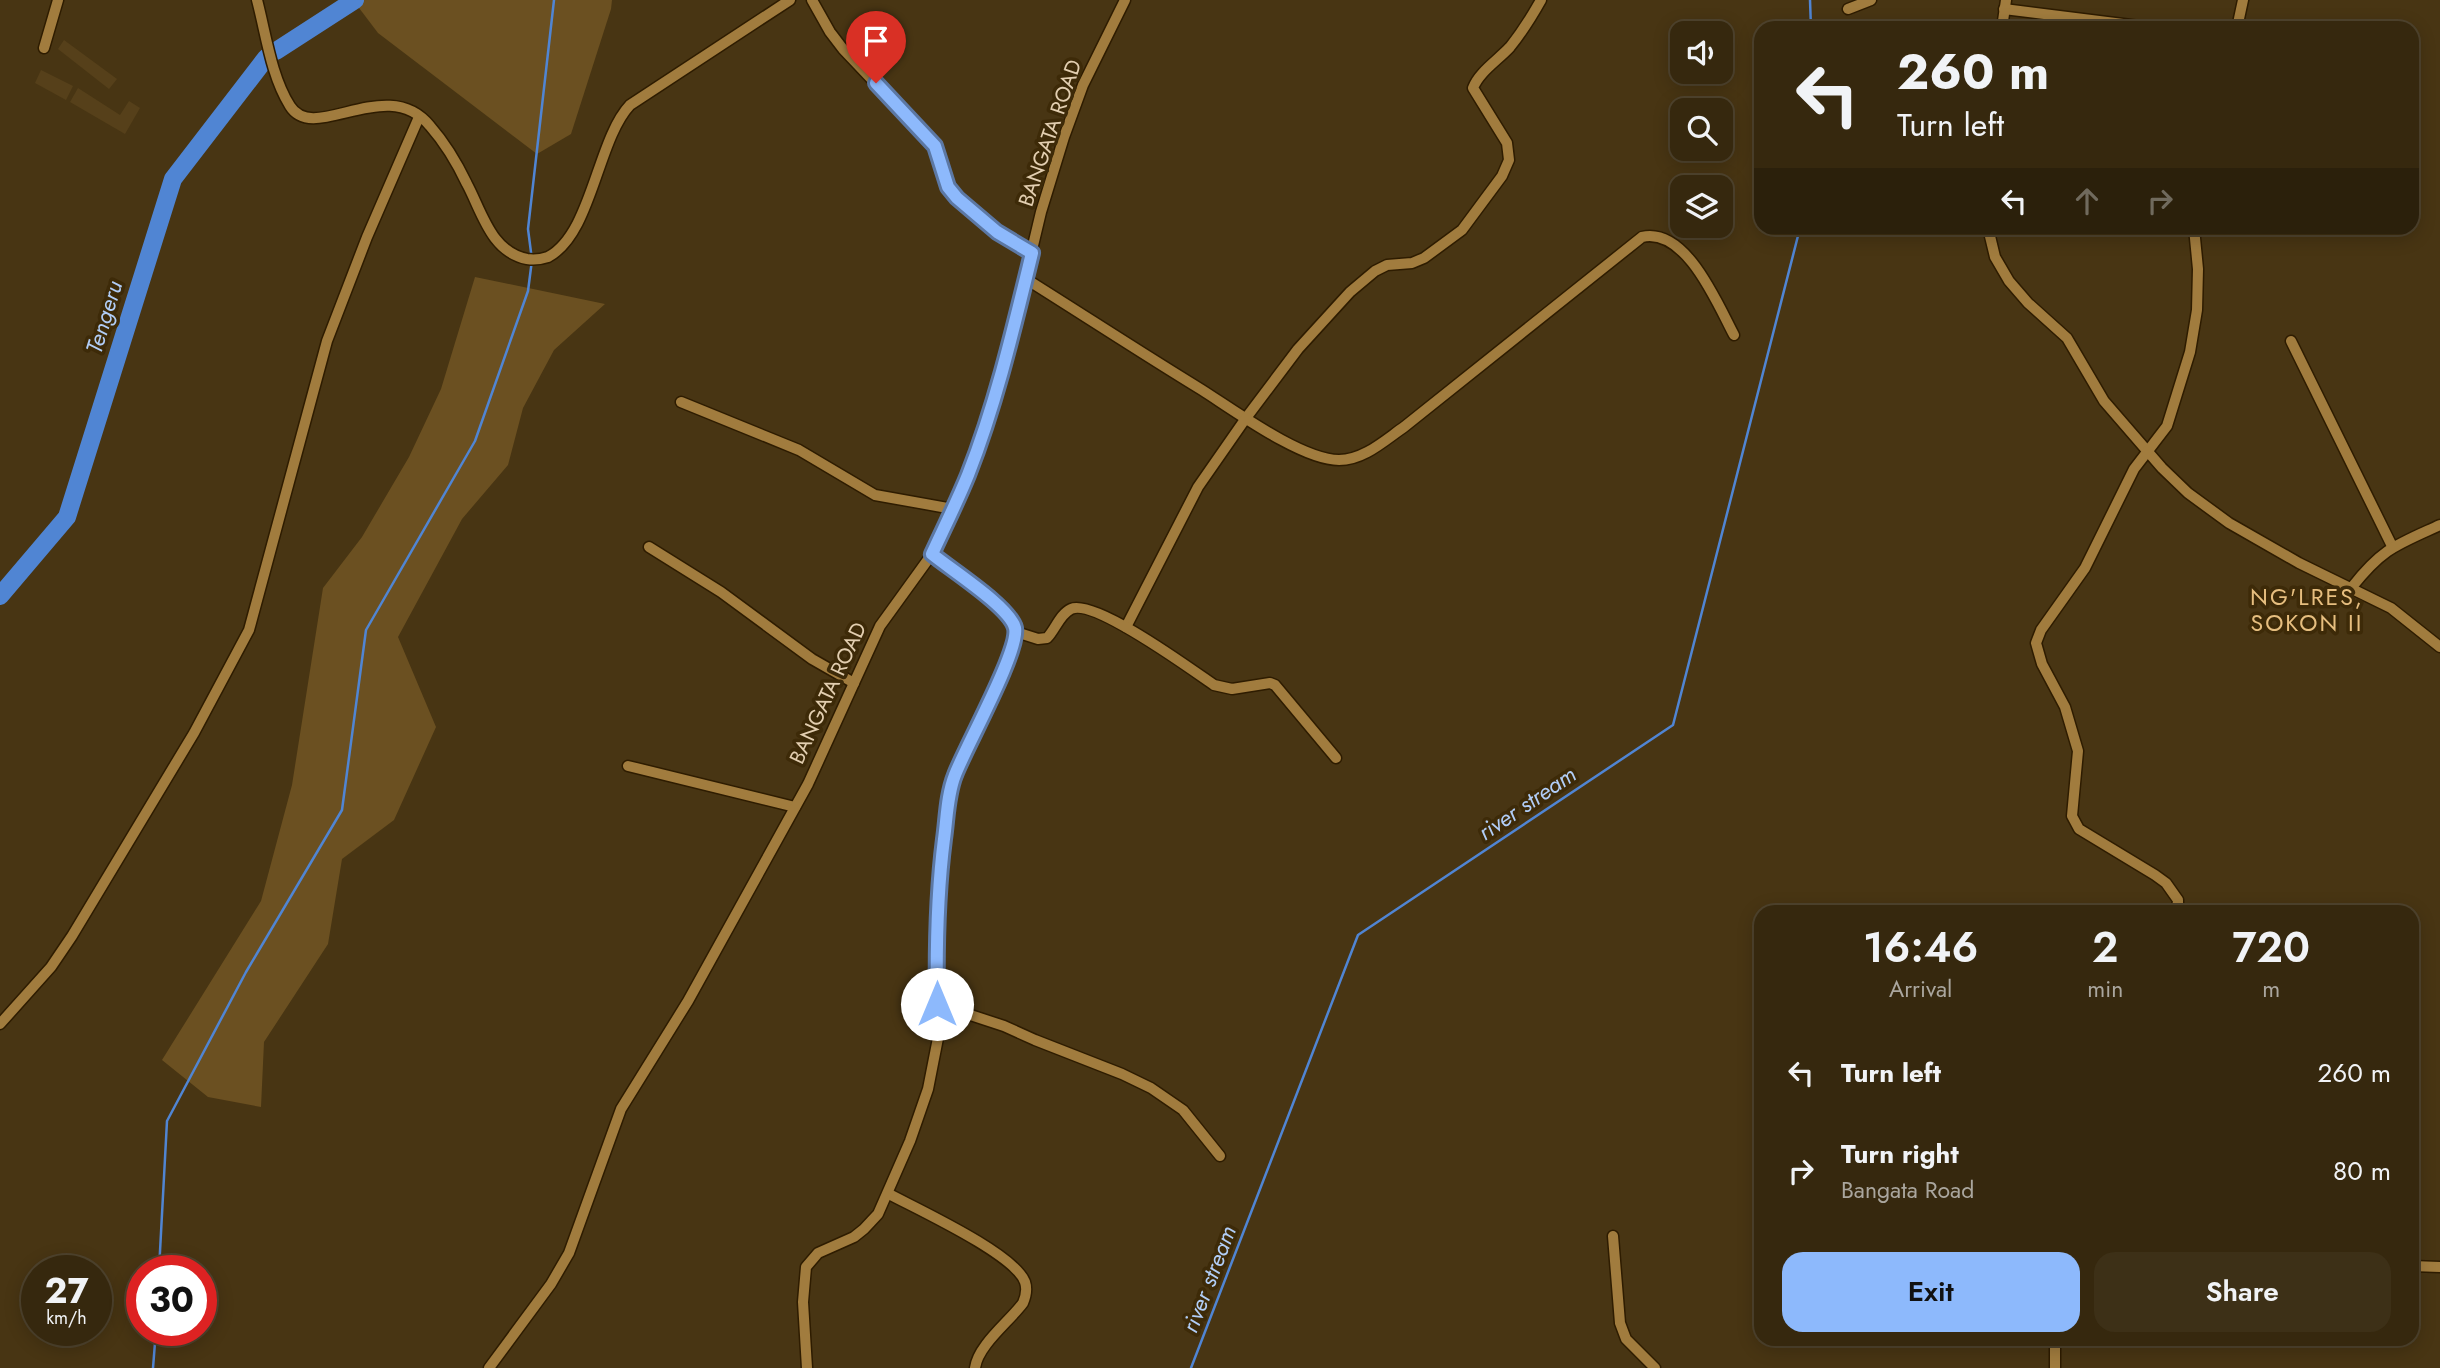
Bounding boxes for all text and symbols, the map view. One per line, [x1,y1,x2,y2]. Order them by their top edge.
pin [846,11,906,83]
map controls [1670,21,1733,238]
button: sound [1670,21,1733,84]
icon: arrive [857,22,895,60]
text: 260 m [1897,37,2049,107]
icon: left [1782,49,1873,140]
street label: BANGATA ROAD [1011,56,1089,210]
button: search [1670,98,1733,161]
text: Turn left [1897,102,2004,148]
button: layers [1670,175,1733,238]
icon: left [1995,182,2033,220]
icon: ahead [2068,182,2106,220]
icon: right [2141,182,2179,220]
water label: Tengeru [77,276,131,358]
district label: NG'LRES, SOKON II [2250,580,2364,640]
street label: BANGATA ROAD [782,617,874,769]
water label: river stream [1471,758,1583,848]
text: 16:46 [1863,917,1978,978]
text: 2 [2092,917,2119,978]
text: 720 [2232,917,2310,978]
position arrow [900,967,974,1041]
text: Arrival [1889,972,1952,1006]
text: min [2087,972,2123,1006]
text: m [2262,972,2280,1006]
icon: left [1782,1054,1820,1092]
text: Turn left [1841,1054,1941,1092]
text: 260 m [2318,1054,2391,1092]
text: Turn right [1841,1135,1959,1173]
icon: right [1782,1152,1820,1190]
text: 80 m [2333,1152,2391,1190]
text: Bangata Road [1841,1173,1974,1207]
water label: river stream [1173,1220,1245,1338]
button: Exit [1782,1252,2080,1332]
button: Share [2094,1252,2391,1332]
speed limit sign: 30 [126,1255,217,1346]
text: 27 [44,1266,89,1316]
text: km/h [46,1305,87,1331]

